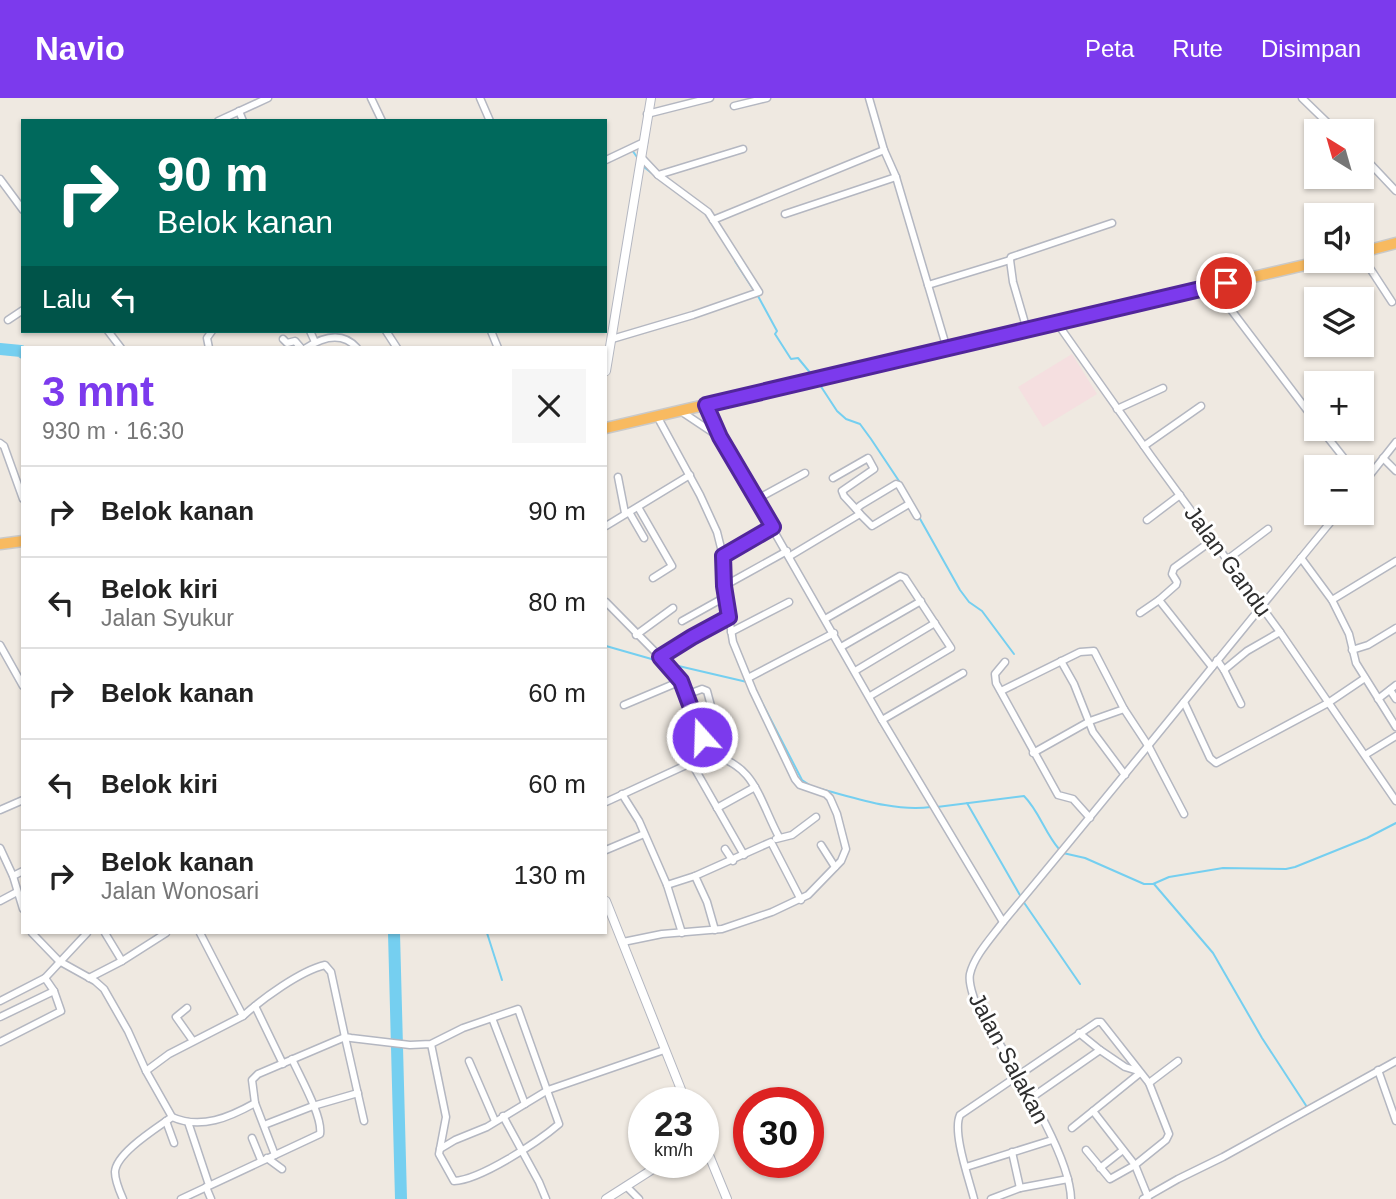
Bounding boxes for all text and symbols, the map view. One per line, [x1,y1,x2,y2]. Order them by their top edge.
text: Navio [35,30,125,67]
text: Peta [1085,35,1134,62]
text: Rute [1172,35,1223,62]
text: Disimpan [1261,35,1361,62]
north arrow [1304,119,1374,189]
map controls [1304,119,1374,525]
icon: right [42,147,133,238]
text: 90 m [157,147,269,201]
button: sound [1304,203,1374,273]
text: Belok kanan [157,204,333,240]
pin [1196,253,1256,313]
icon: arrive [1207,264,1245,302]
icon: left [105,280,143,318]
text: Lalu [42,284,91,314]
button: layers [1304,287,1374,357]
text: 3 mnt [42,368,154,415]
button: close [512,369,586,443]
button: + [1304,371,1374,441]
text: 930 m · 16:30 [42,418,184,444]
button: − [1304,455,1374,525]
icon: right [42,493,80,531]
text: Belok kanan [101,496,254,526]
text: 90 m [528,496,586,526]
street label: Jalan Gandu [1179,501,1277,621]
text: Belok kiri [101,574,218,604]
icon: left [42,584,80,622]
text: 80 m [528,587,586,617]
text: Jalan Syukur [101,605,234,631]
icon: right [42,675,80,713]
text: Belok kanan [101,678,254,708]
text: 60 m [528,678,586,708]
position arrow [665,700,739,774]
icon: left [42,766,80,804]
text: Belok kiri [101,769,218,799]
text: 60 m [528,769,586,799]
text: Belok kanan [101,847,254,877]
icon: right [42,857,80,895]
text: 130 m [514,860,586,890]
text: Jalan Wonosari [101,878,259,904]
street label: Jalan Salakan [964,988,1054,1128]
speed limit sign: 30 [733,1087,824,1178]
text: 23 [654,1104,693,1143]
text: km/h [654,1140,693,1160]

